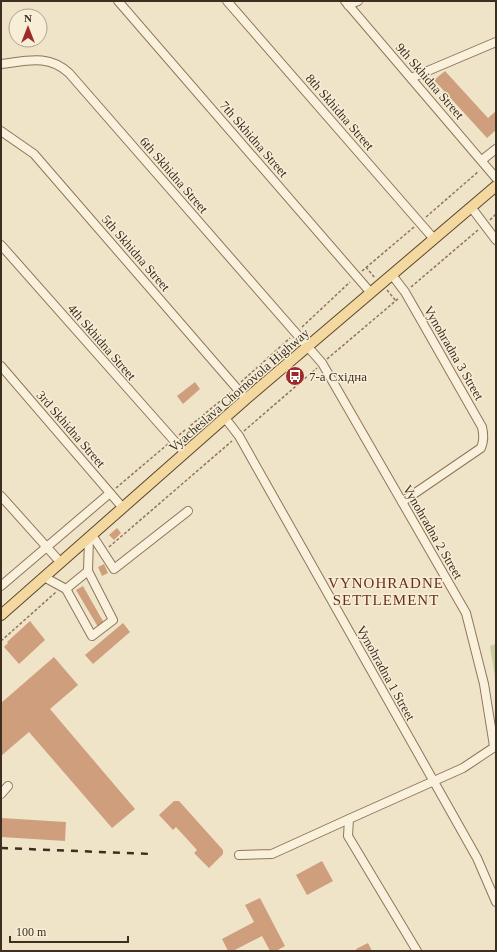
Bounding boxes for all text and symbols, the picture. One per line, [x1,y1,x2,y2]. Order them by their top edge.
north arrow [8,8,48,48]
text: N [24,12,32,24]
street label: 9th Skhidna Street [393,40,467,122]
street label: 8th Skhidna Street [303,71,377,153]
street label: 7th Skhidna Street [217,98,291,180]
street label: 6th Skhidna Street [137,134,211,216]
street label: 5th Skhidna Street [99,212,173,294]
street label: 4th Skhidna Street [65,301,139,383]
street label: Vynohradna 3 Street [421,303,487,403]
street label: Vyacheslava Chornovola Highway [166,325,312,455]
bus stop icon: 7-а Східна [284,365,306,387]
place label: 7-а Східна [309,369,367,384]
street label: 3rd Skhidna Street [34,388,109,471]
street label: Vynohradna 2 Street [400,482,466,582]
district label: VYNOHRADNE SETTLEMENT [328,575,444,608]
street label: Vynohradna 1 Street [354,623,418,723]
scale bar [10,918,128,944]
text: 100 m [16,925,47,939]

